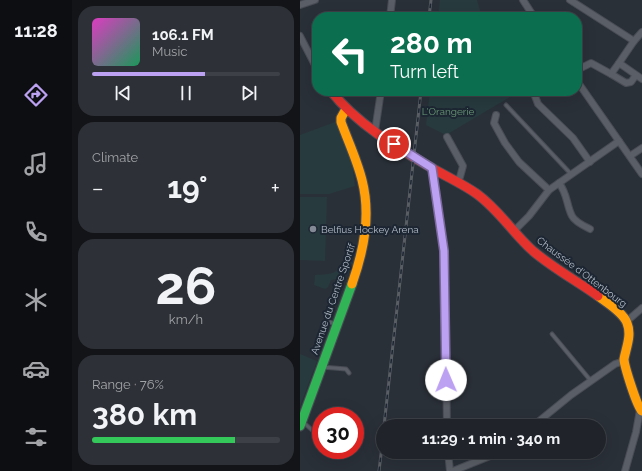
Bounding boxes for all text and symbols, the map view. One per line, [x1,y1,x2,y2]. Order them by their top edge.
text: 11:28 [14,20,58,41]
text: 106.1 FM [152,26,214,44]
text: 280 m [390,27,473,60]
icon: left [324,28,376,80]
text: Music [152,44,187,59]
text: Turn left [390,61,459,82]
icon: directions [22,81,50,109]
icon: previous [112,82,134,104]
icon: pause [175,82,197,104]
icon: next [238,82,260,104]
park label: L'Orangerie [422,106,474,117]
pin [377,127,411,161]
icon: arrive [383,133,405,155]
icon: music [22,150,50,178]
text: Climate [92,150,138,165]
text: 19° [167,170,207,205]
text: − [92,175,104,201]
text: + [271,175,280,201]
icon: phone [22,218,50,246]
marker: Belfius Hockey Arena [308,224,318,234]
place label: Belfius Hockey Arena [321,224,419,235]
street label: Chaussée d'Ottenbourg [535,235,629,309]
street label: Avenue du Centre Sportif [309,241,357,356]
text: 26 [156,255,216,316]
icon: climate [22,286,50,314]
text: km/h [169,312,203,327]
icon: car [22,355,50,383]
position arrow [425,359,467,401]
text: Range · 76% [92,377,164,392]
text: 380 km [92,397,197,432]
speed limit sign: 30 [312,407,364,459]
icon: filters [22,423,50,451]
text: 11:29 · 1 min · 340 m [422,430,560,448]

